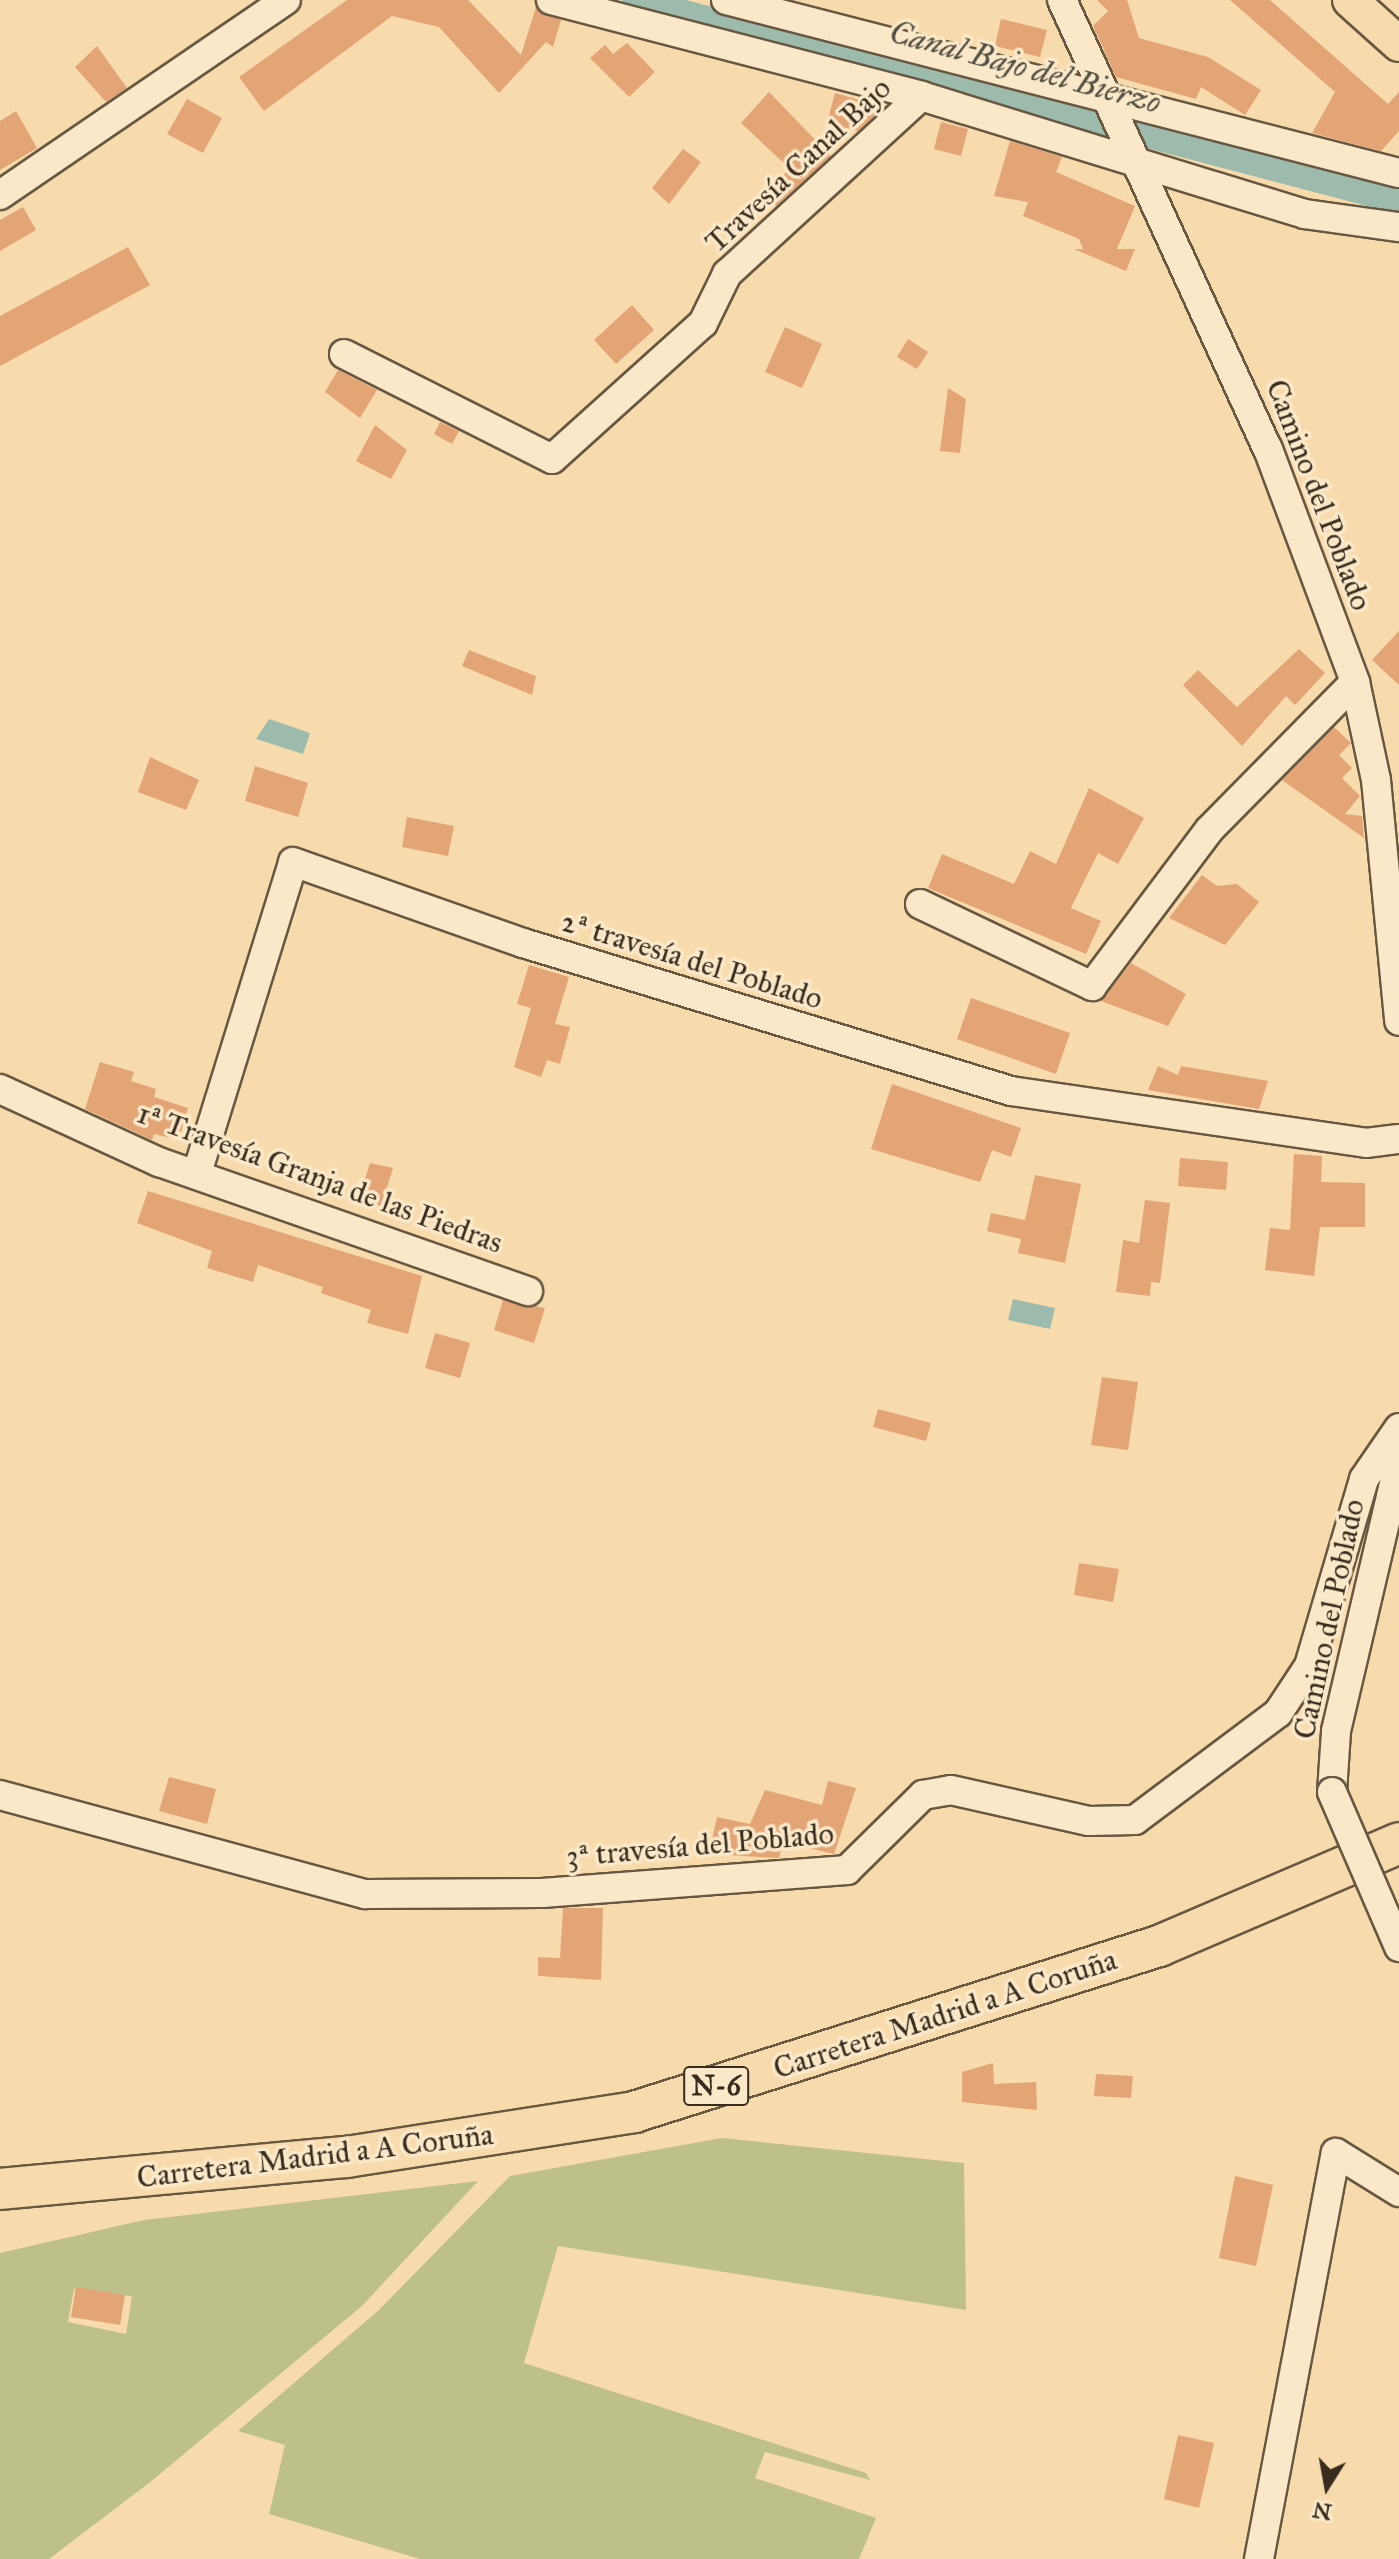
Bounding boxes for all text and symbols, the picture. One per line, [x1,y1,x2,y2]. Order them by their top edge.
water label: Canal Bajo del Bierzo [885,13,1165,123]
street label: Travesía Canal Bajo [698,70,898,260]
street label: Camino del Poblado [1258,375,1380,615]
street label: 2ª travesía del Poblado [557,903,827,1017]
street label: 1ª Travesía Granja de las Piedras [132,1095,508,1261]
street label: Camino del Poblado [1286,1496,1372,1742]
street label: 3ª travesía del Poblado [565,1815,835,1875]
street label: Carretera Madrid a A Coruña [769,1941,1121,2087]
road number: N-6 [682,2062,750,2110]
street label: Carretera Madrid a A Coruña [135,2116,495,2196]
north arrow [1287,2447,1367,2527]
text: N [1311,2496,1334,2526]

